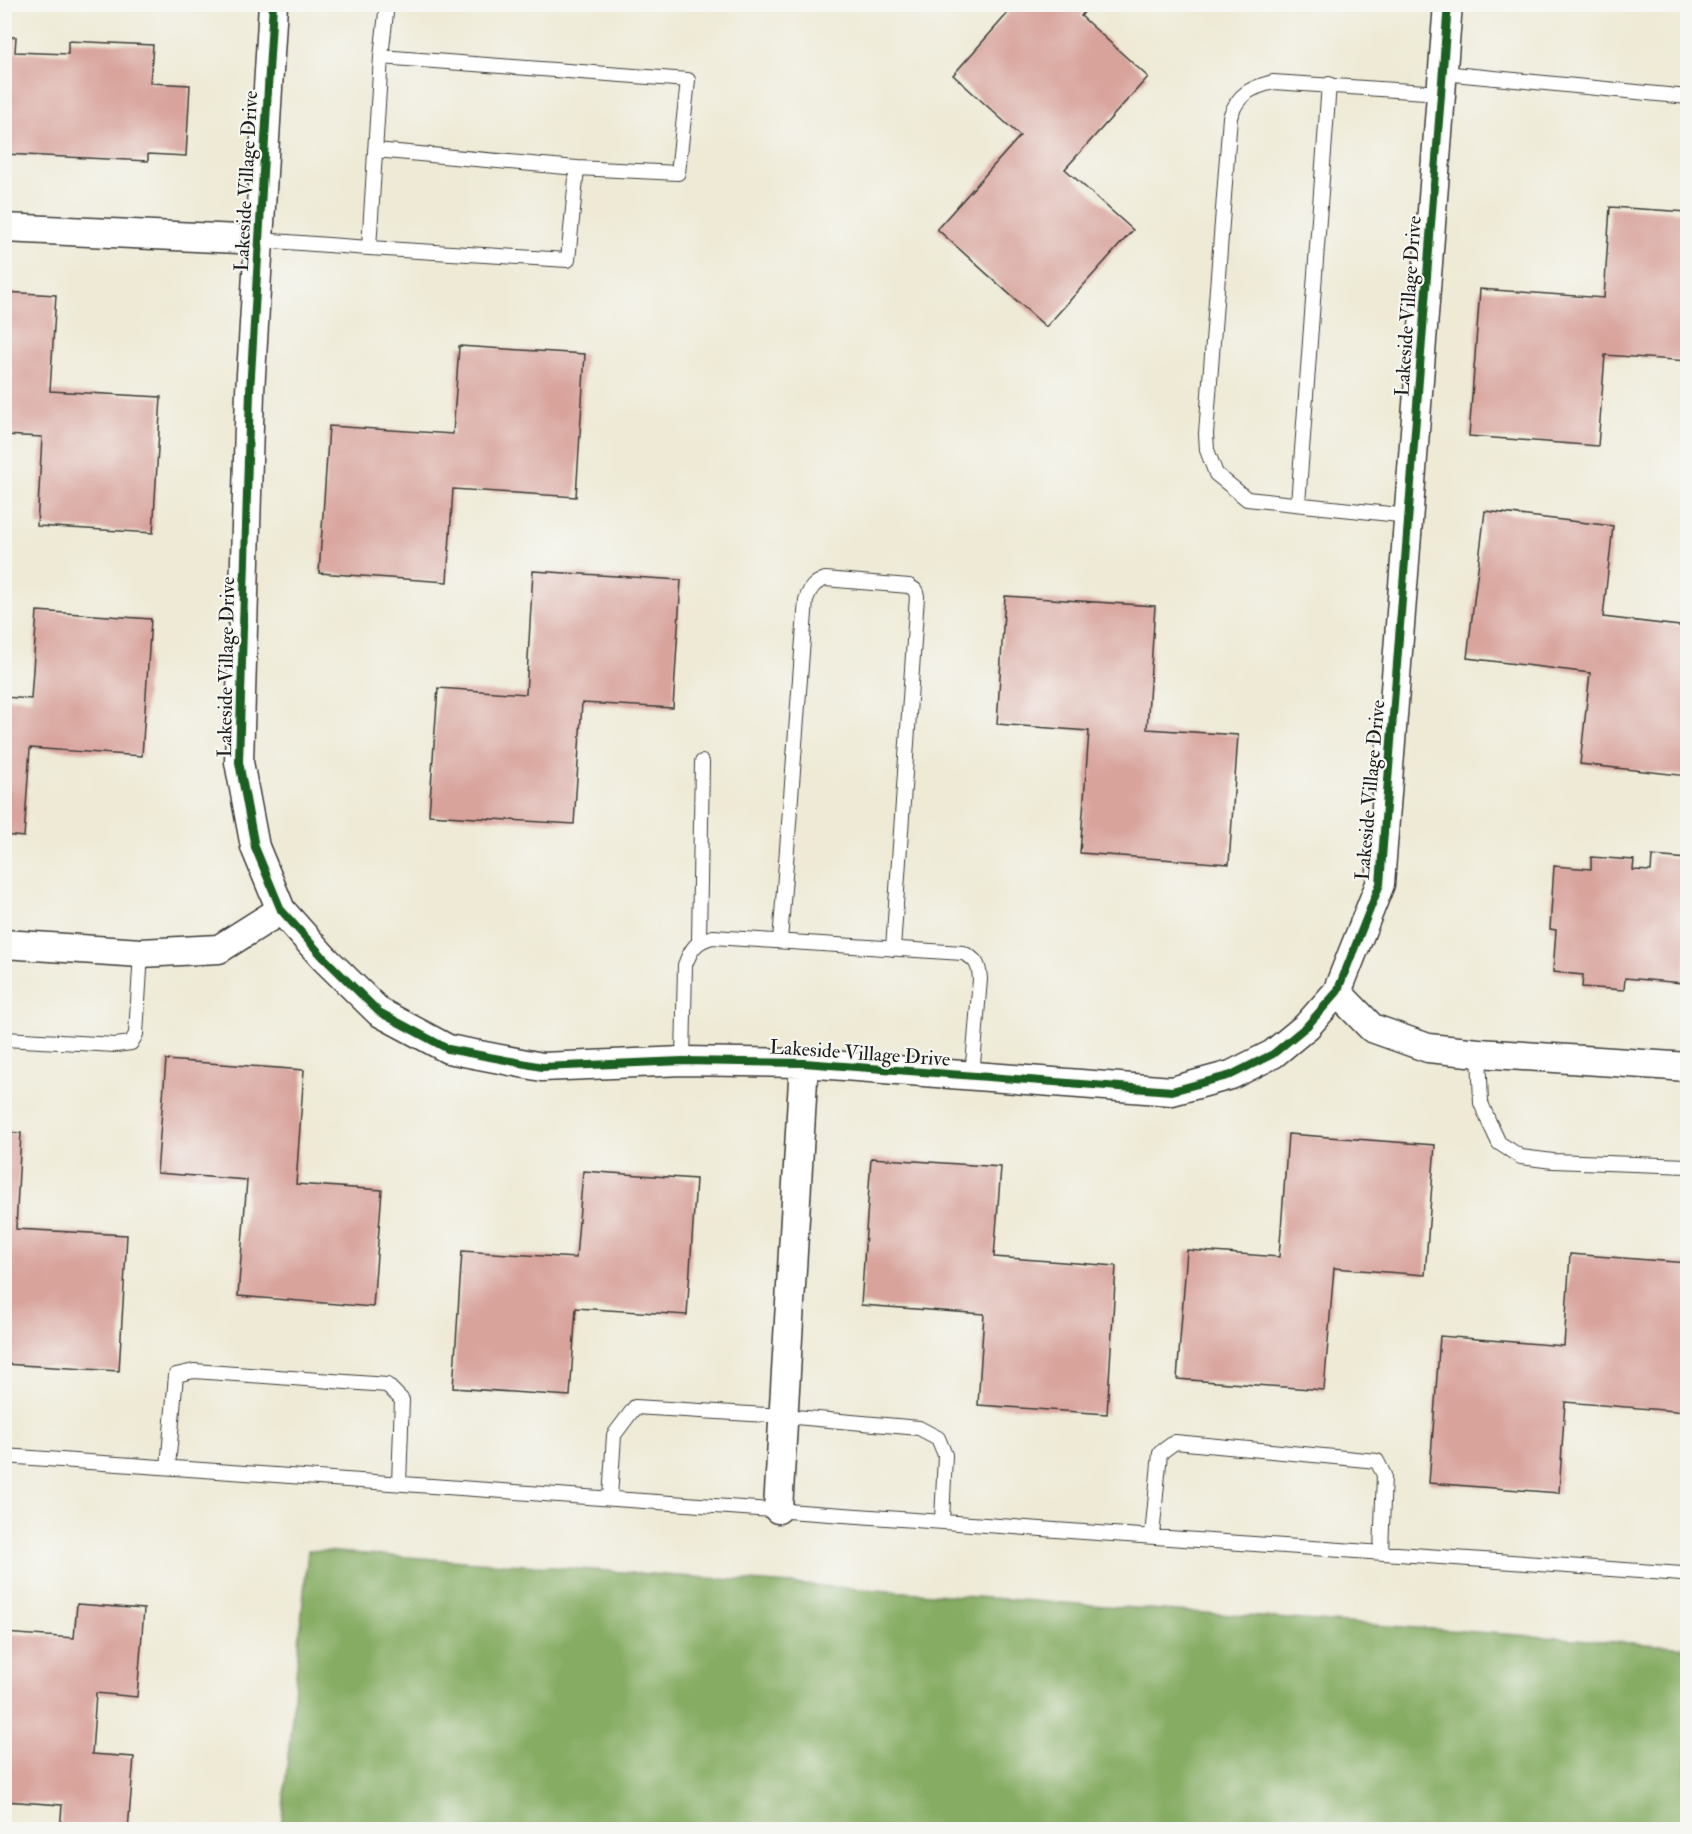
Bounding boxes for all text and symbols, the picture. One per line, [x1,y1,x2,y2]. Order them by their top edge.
street label: Lakeside Village Drive [229,90,263,272]
street label: Lakeside Village Drive [1389,215,1427,397]
street label: Lakeside Village Drive [212,576,240,758]
street label: Lakeside Village Drive [1350,699,1390,881]
street label: Lakeside Village Drive [769,1034,951,1072]

